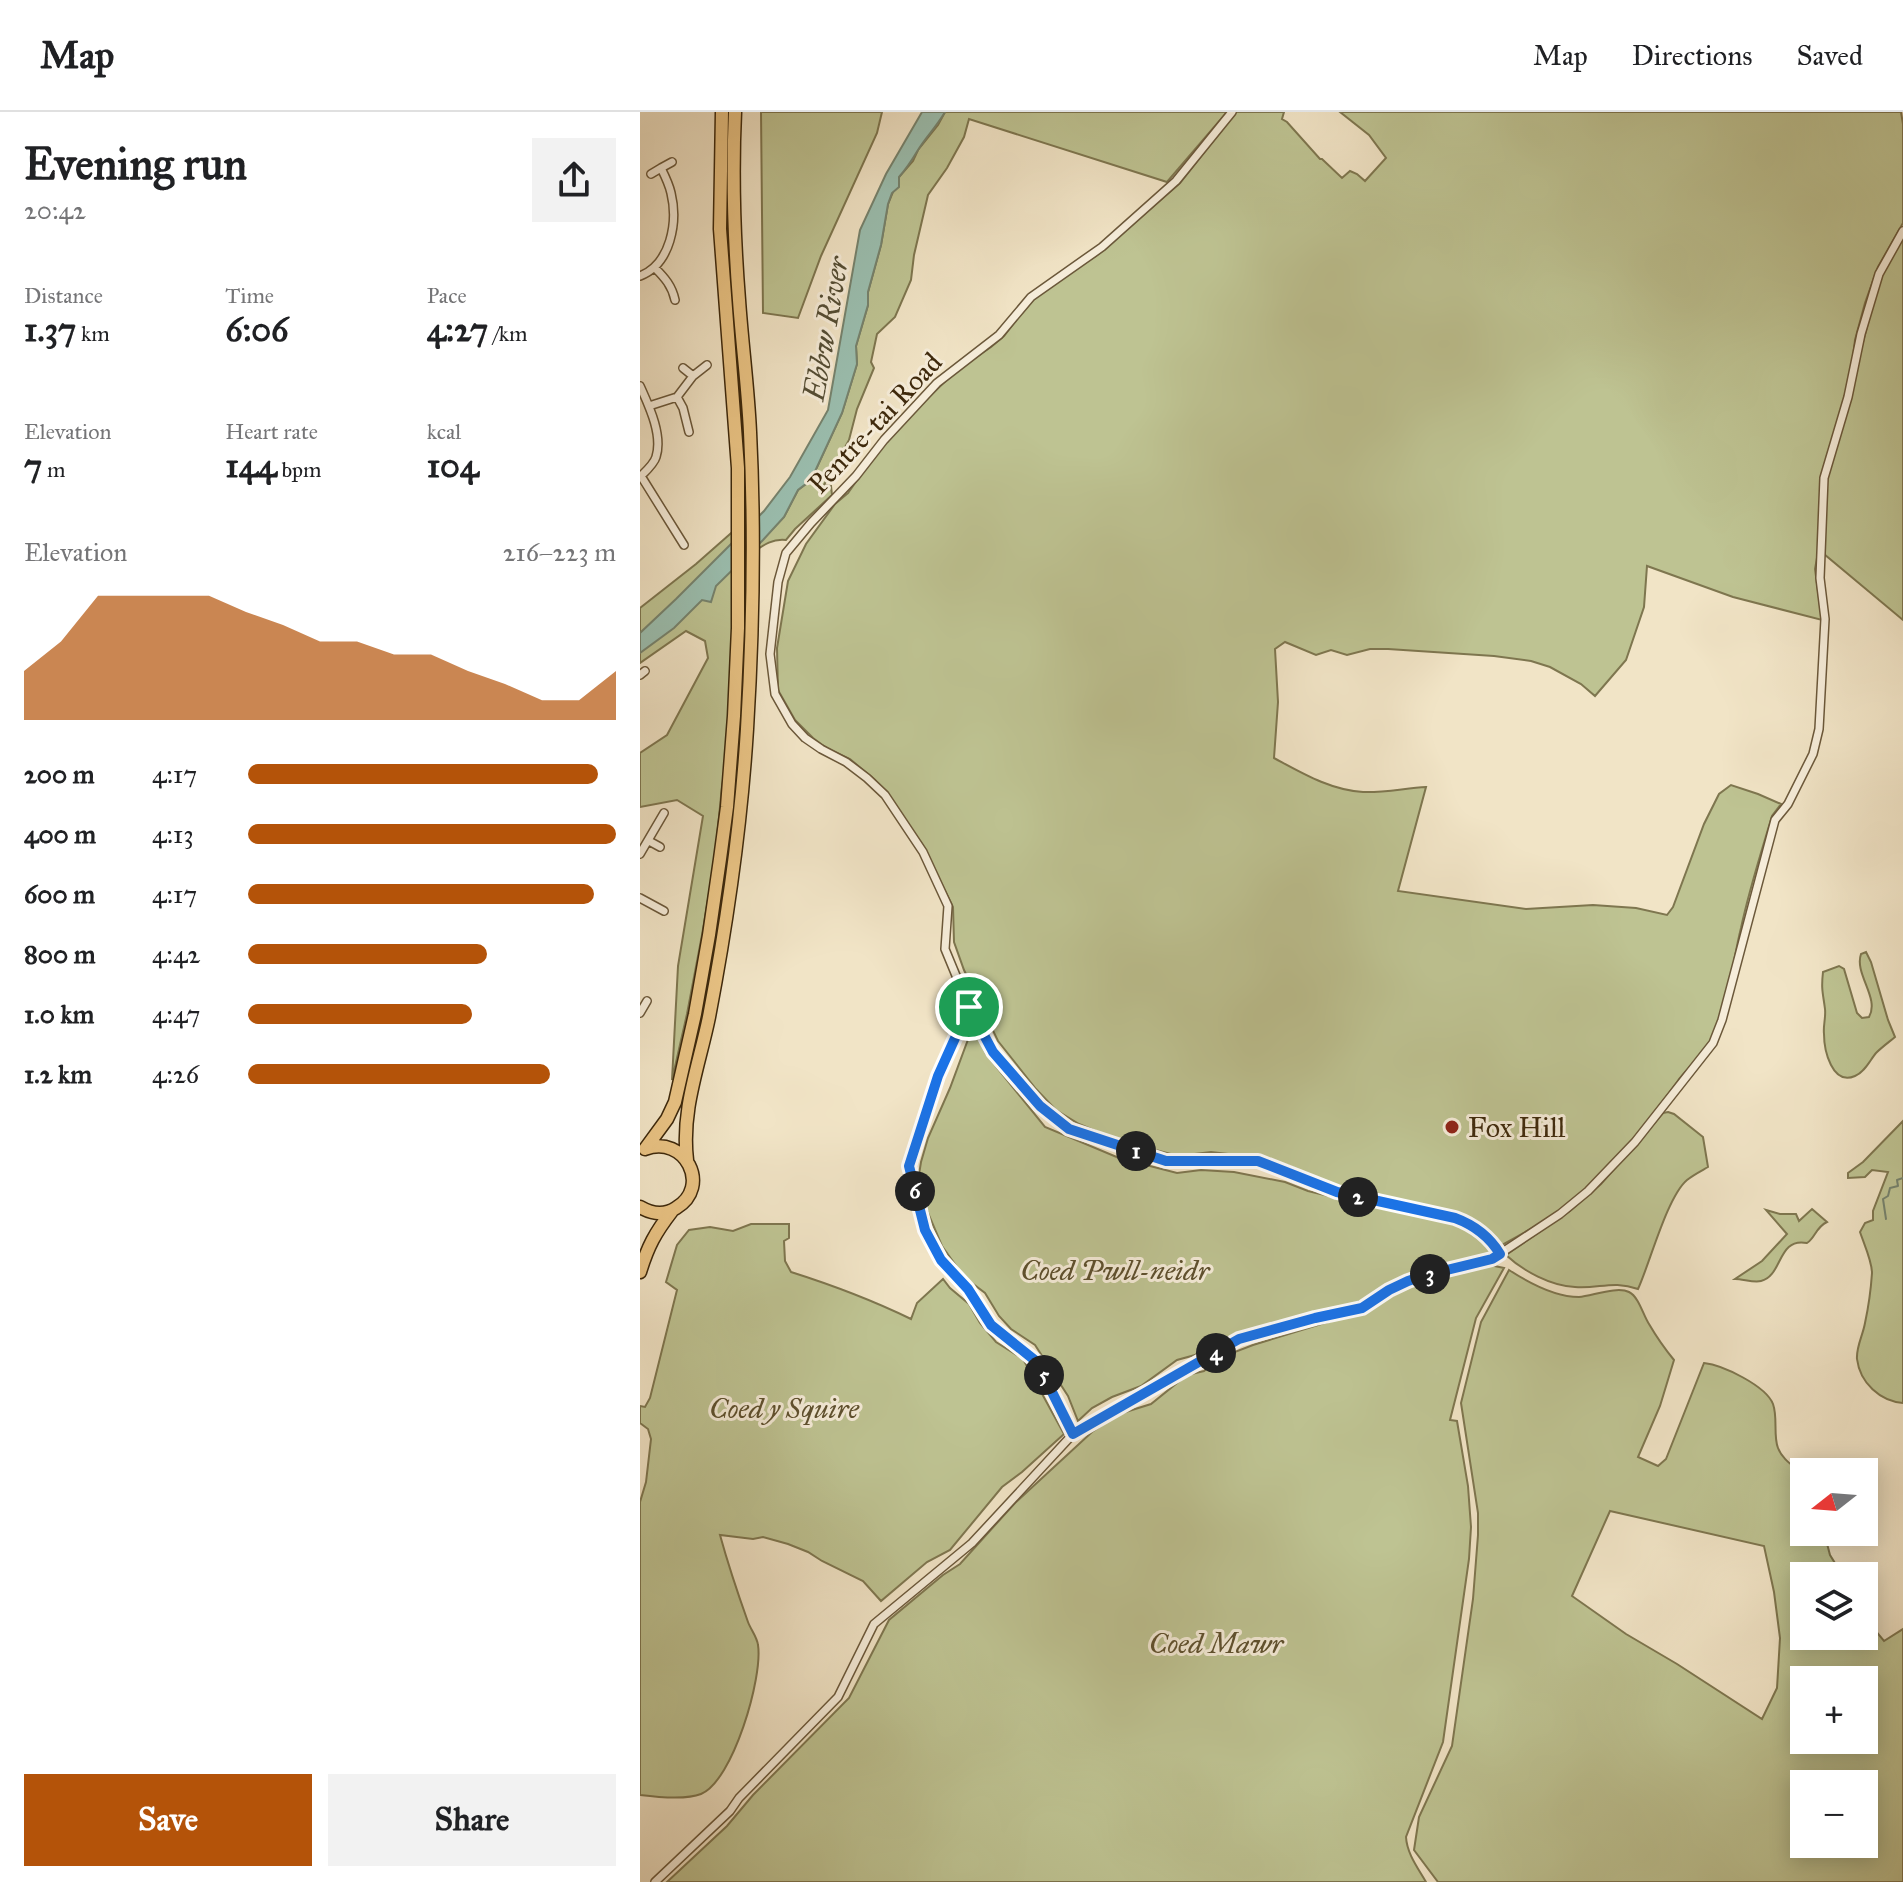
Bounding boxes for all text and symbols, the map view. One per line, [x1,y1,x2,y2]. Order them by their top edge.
text: Map [40,32,114,78]
text: Map [1533,38,1588,73]
text: Directions [1632,38,1753,73]
text: Saved [1797,38,1863,73]
text: Evening run [24,137,247,191]
button: share [532,138,616,222]
text: 20:42 [24,194,86,226]
water label: Ebbw River [795,253,857,405]
text: Distance [24,282,103,309]
text: Time [225,282,274,309]
text: Pace [427,282,467,309]
text: 1.37 [24,309,76,350]
text: 6:06 [225,309,289,350]
text: 4:27 [427,309,488,350]
text: km [76,320,110,347]
text: /km [488,320,528,347]
street label: Pentre-tai Road [801,345,949,501]
text: Elevation [24,418,111,445]
text: Heart rate [225,418,318,445]
text: kcal [427,418,461,445]
text: 7 [24,445,42,486]
text: 144 [225,445,277,486]
text: 104 [427,445,479,486]
text: m [42,456,65,483]
text: bpm [277,456,321,483]
text: Elevation [24,536,127,568]
text: 216–223 m [503,536,616,568]
text: 200 m [24,758,95,790]
text: 4:17 [152,758,197,790]
text: 400 m [24,818,96,850]
text: 4:13 [152,818,194,850]
text: 600 m [24,878,95,910]
text: 4:17 [152,878,197,910]
text: 800 m [24,938,96,970]
text: 4:42 [152,938,200,970]
pin [935,973,1003,1041]
icon: arrive [947,985,991,1029]
text: 1.0 km [24,998,94,1030]
text: 4:47 [152,998,200,1030]
text: 1.2 km [24,1058,92,1090]
text: 4:26 [152,1058,199,1090]
place label: Fox Hill [1468,1110,1566,1145]
marker: Fox Hill [1443,1118,1461,1136]
pin: 1 [1116,1131,1156,1171]
text: 1 [1132,1137,1140,1164]
pin: 6 [895,1171,935,1211]
text: 6 [909,1177,921,1204]
pin: 2 [1338,1177,1378,1217]
text: 2 [1353,1183,1363,1210]
park label: Coed Pwll-neidr [1020,1253,1211,1288]
pin: 3 [1410,1254,1450,1294]
text: 3 [1426,1260,1434,1287]
pin: 4 [1196,1333,1236,1373]
text: 4 [1210,1339,1222,1366]
pin: 5 [1024,1355,1064,1395]
text: 5 [1039,1361,1049,1388]
park label: Coed y Squire [709,1391,859,1426]
north arrow [1790,1458,1878,1546]
map controls [1790,1458,1878,1858]
button: layers [1790,1562,1878,1650]
park label: Coed Mawr [1149,1626,1284,1661]
button: + [1790,1666,1878,1754]
button: − [1790,1770,1878,1858]
button: Save [24,1774,312,1866]
button: Share [328,1774,616,1866]

